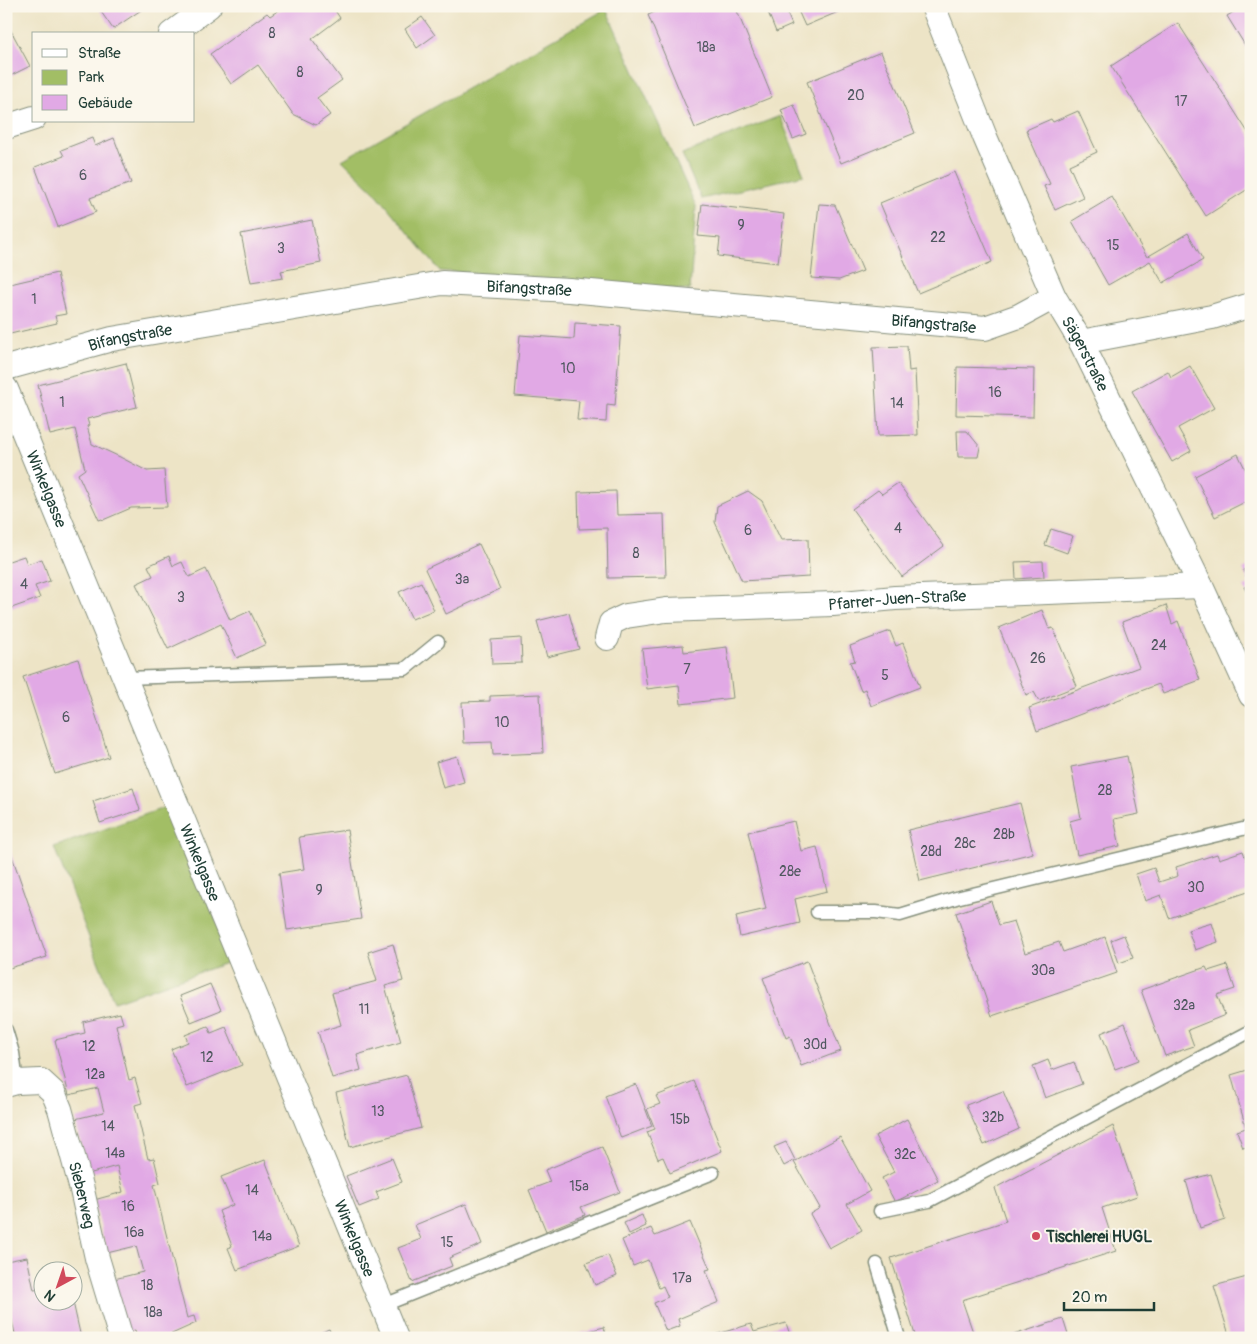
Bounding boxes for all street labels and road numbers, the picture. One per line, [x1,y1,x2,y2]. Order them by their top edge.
street label: Bifangstraße [486,276,572,301]
street label: Bifangstraße [890,310,977,338]
street label: Sägerstraße [1057,313,1113,395]
street label: Bifangstraße [86,320,174,356]
street label: Winkelgasse [21,448,71,531]
street label: Pfarrer-Juen-Straße [828,586,967,615]
street label: Winkelgasse [175,821,224,905]
street label: Sieberweg [64,1159,99,1231]
street label: Winkelgasse [329,1197,379,1280]

